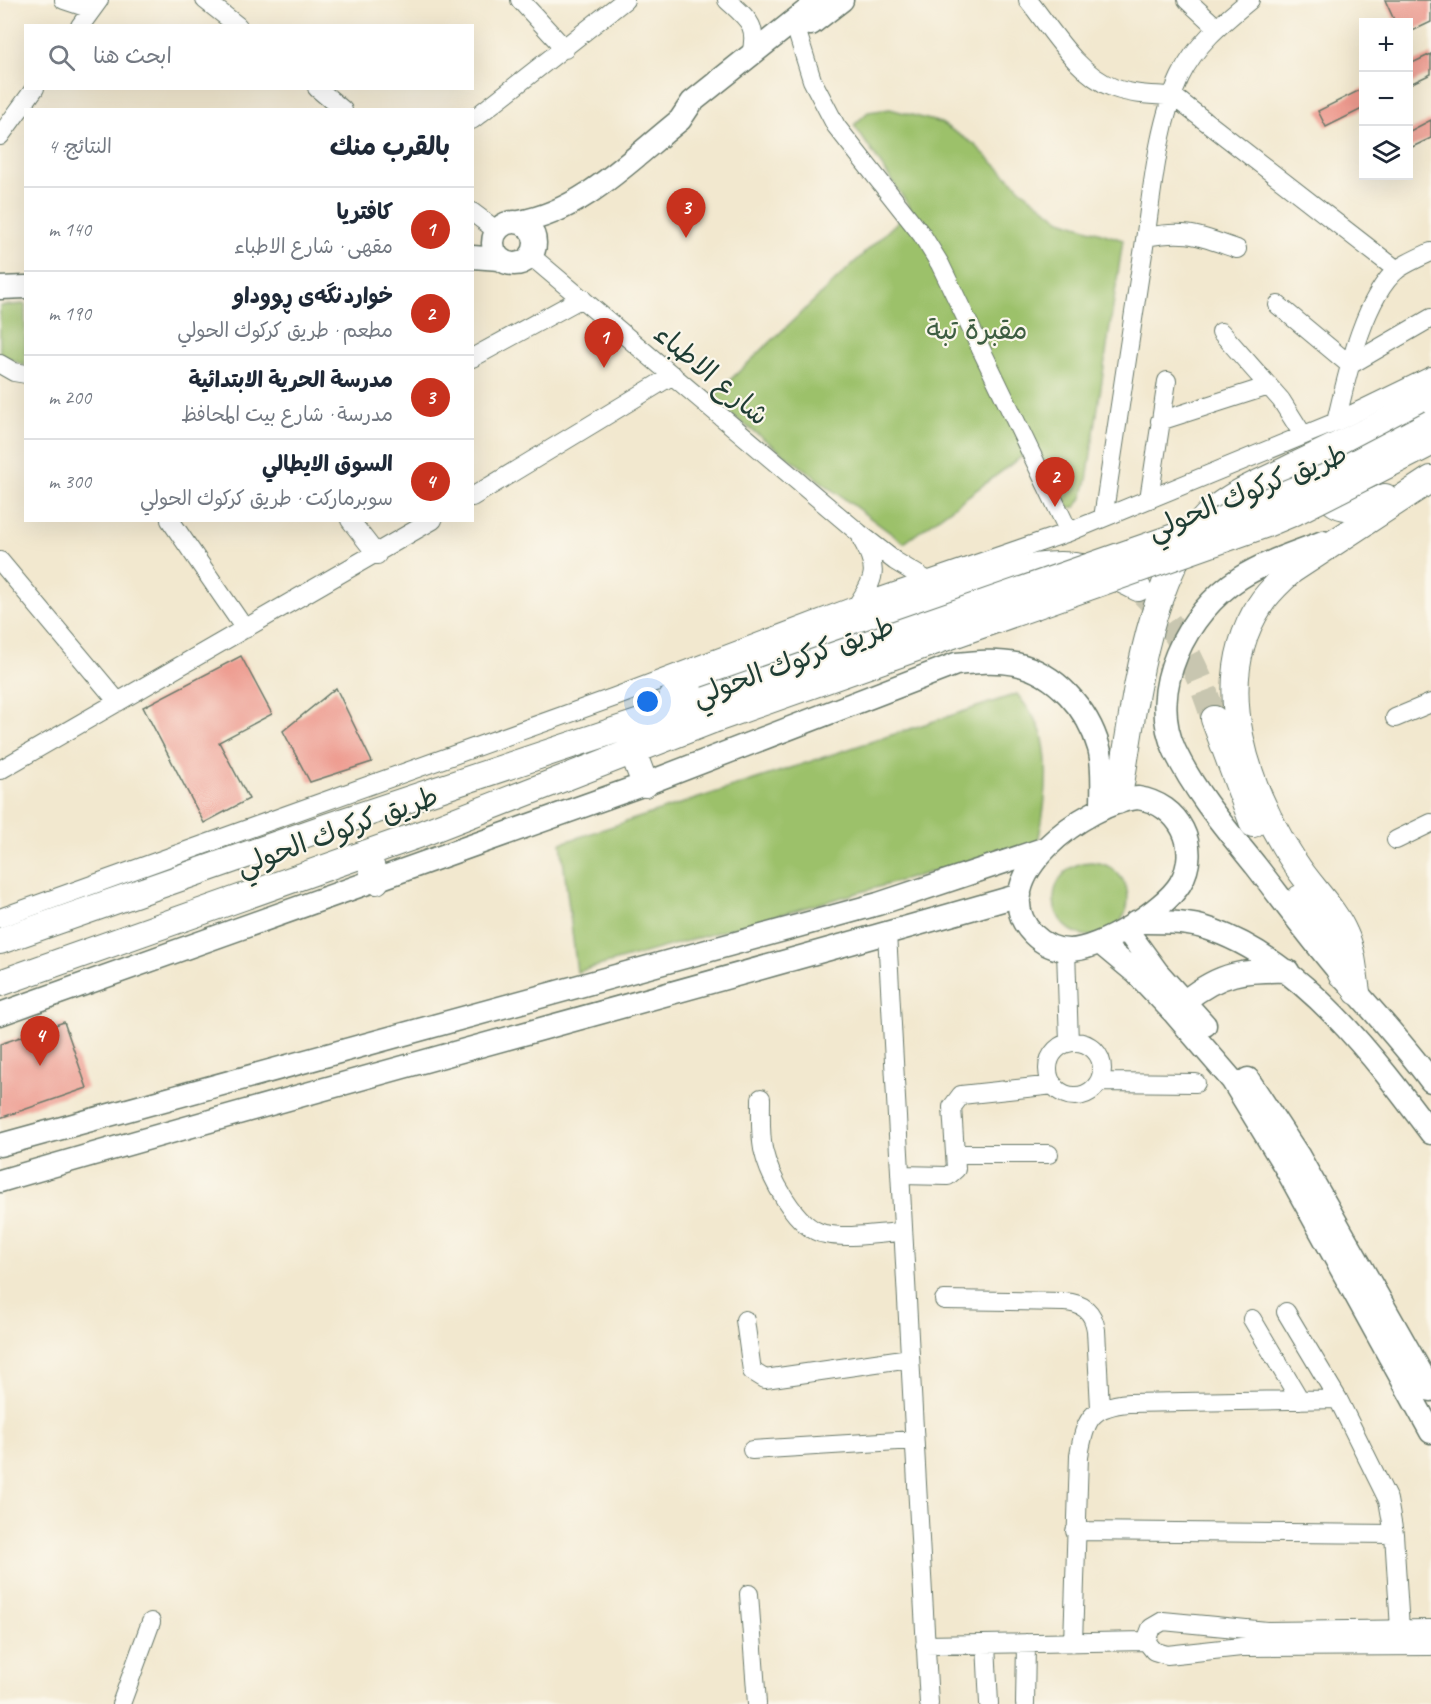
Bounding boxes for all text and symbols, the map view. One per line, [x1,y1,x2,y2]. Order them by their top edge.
map controls [1359,18,1413,180]
button: + [1359,18,1413,72]
search box [24,24,474,90]
icon: search [45,41,78,74]
text: ابحث هنا [93,42,172,70]
button: − [1359,72,1413,126]
button: layers [1359,126,1413,180]
text: بالقرب منك [330,130,450,163]
text: النتائج: 4 [48,134,112,159]
pin: 3 [666,188,706,238]
text: کافتریا [336,198,393,226]
text: 140 m [48,217,91,242]
text: 1 [426,217,435,242]
text: مقهى · شارع الاطباء [234,234,393,259]
text: خواردنگەی ڕووداو [233,282,393,310]
text: 190 m [48,301,91,326]
text: 2 [426,301,435,326]
park label: مقبرة تبة [927,312,1027,347]
street label: شارع الاطباء [646,316,777,434]
text: مطعم · طريق كركوك الحولي [177,318,393,343]
pin: 1 [584,318,624,368]
text: مدرسة الحرية الابتدائية [188,366,393,394]
text: 200 m [48,385,91,410]
text: 3 [426,385,435,410]
text: مدرسة · شارع بيت المحافظ [181,402,393,427]
street label: طريق كركوك الحولي [1142,435,1355,554]
text: السوق الايطالي [262,450,393,478]
pin: 2 [1036,458,1074,507]
text: 300 m [48,469,91,494]
text: 4 [426,469,435,494]
text: سوبرماركت · طريق كركوك الحولي [140,486,393,511]
street label: طريق كركوك الحولي [687,608,901,720]
your location [633,687,662,716]
street label: طريق كركوك الحولي [231,778,445,890]
pin: 4 [20,1016,60,1066]

